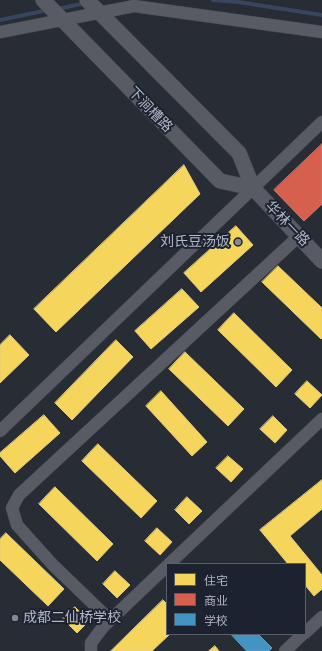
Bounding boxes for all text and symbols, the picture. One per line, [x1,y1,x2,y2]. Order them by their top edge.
street label: 下涧槽路 [125,84,175,136]
street label: 华林一路 [262,198,312,250]
place label: 刘氏豆汤饭 [160,234,230,250]
marker: 刘氏豆汤饭 [233,237,243,247]
legend [166,563,306,635]
text: 住宅 [204,574,228,588]
text: 商业 [204,594,228,608]
place label: 成都二仙桥学校 [23,610,121,626]
marker: 成都二仙桥学校 [10,613,20,623]
text: 学校 [204,614,228,628]

